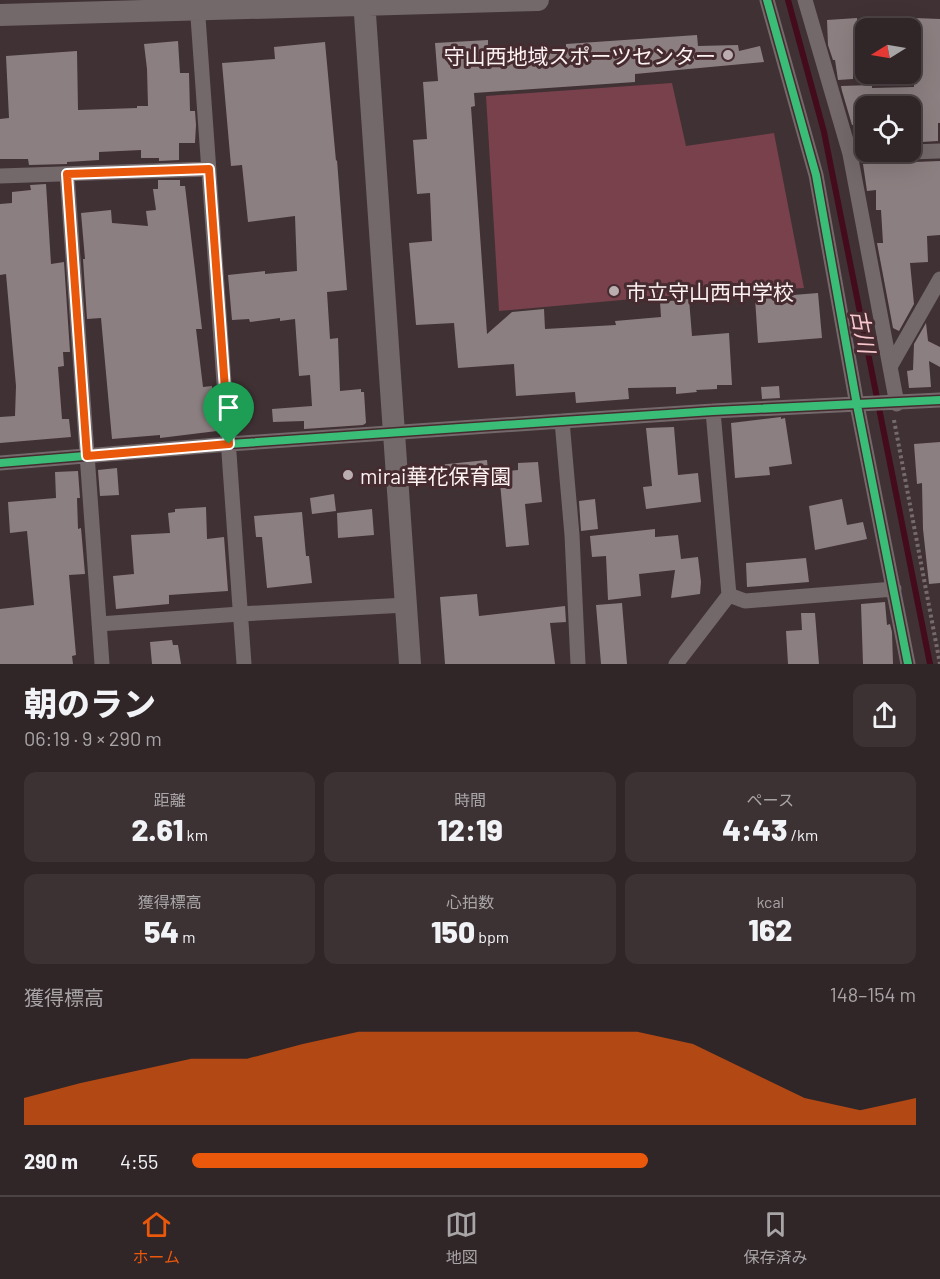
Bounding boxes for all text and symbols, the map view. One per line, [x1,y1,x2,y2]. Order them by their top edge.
north arrow [855,18,921,84]
map controls [855,18,921,162]
place label: 守山西地域スポーツセンター [443,43,716,68]
marker: 守山西地域スポーツセンター [721,48,735,62]
button: locate [855,96,921,162]
place label: 市立守山西中学校 [626,279,794,304]
marker: 市立守山西中学校 [607,284,621,298]
water label: 古川 [847,307,881,357]
pin [203,382,254,444]
icon: arrive [212,391,245,424]
place label: mirai華花保育園 [360,463,511,488]
marker: mirai華花保育園 [341,468,355,482]
text: 朝のラン [24,683,156,723]
button: share [853,684,916,747]
text: 06:19 · 9 × 290 m [24,726,162,750]
text: 距離 [154,790,186,809]
text: 時間 [454,790,486,809]
text: ペース [747,790,794,809]
text: 2.61 [131,811,183,847]
text: 12:19 [437,811,503,847]
text: 4:43 [722,811,787,847]
text: km [183,825,208,844]
text: /km [787,825,818,844]
text: 獲得標高 [138,892,202,911]
text: 心拍数 [446,892,494,911]
text: kcal [756,892,784,911]
text: 162 [748,911,792,947]
text: 54 [144,913,179,949]
text: 150 [431,913,475,949]
text: m [179,927,195,946]
text: bpm [475,927,509,946]
text: 148–154 m [830,982,916,1006]
text: 獲得標高 [24,985,104,1009]
text: 290 m [24,1149,78,1173]
text: 4:55 [120,1149,158,1173]
tab: ホーム [133,1208,180,1268]
tab: 地図 [445,1208,478,1268]
tab: 保存済み [743,1208,807,1268]

